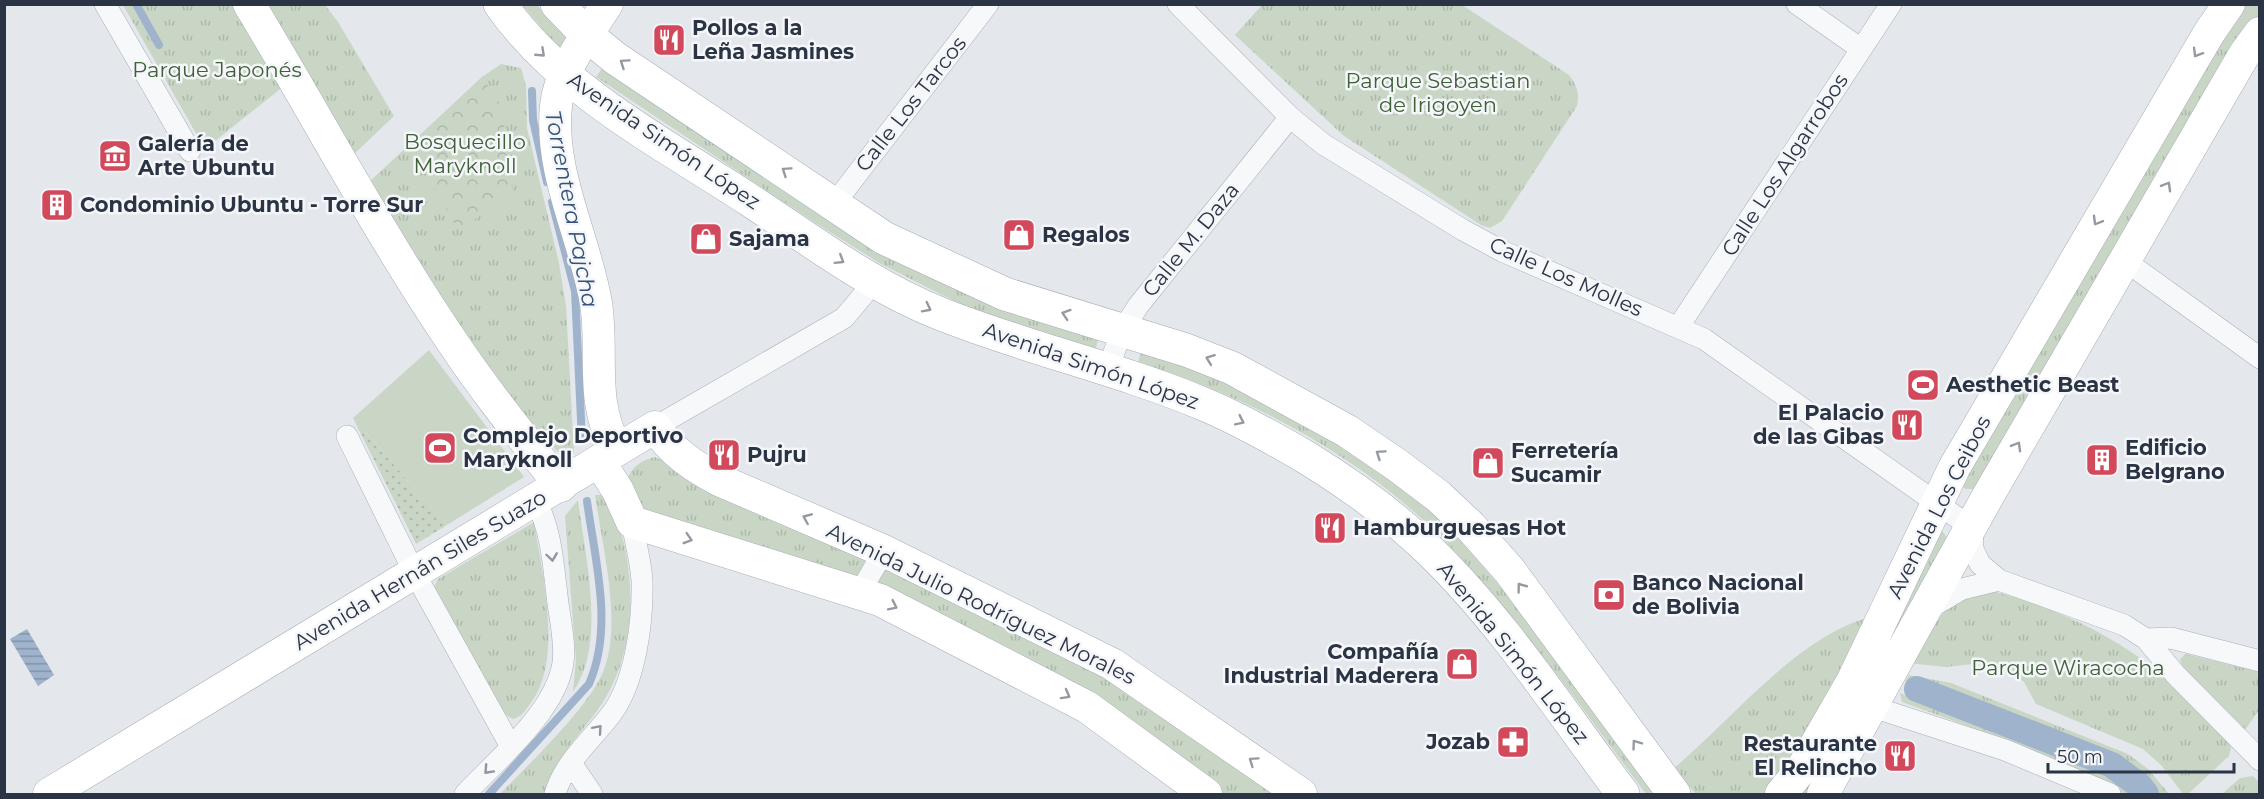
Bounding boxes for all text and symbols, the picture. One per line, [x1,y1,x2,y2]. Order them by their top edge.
place label: Pollos a la Leña Jasmines [692,15,854,64]
restaurant icon: Pollos a la Leña Jasmines [651,22,687,58]
street label: Calle Los Tarcos [850,31,971,176]
one-way arrow [534,46,545,57]
one-way arrow [2192,47,2204,57]
park label: Parque Japonés [132,57,302,82]
one-way arrow [619,59,630,70]
street label: Avenida Simón López [563,67,765,214]
park label: Parque Sebastian de Irigoyen [1345,68,1531,117]
street label: Calle Los Algarrobos [1716,69,1853,261]
water label: Torrentera Pajcha [539,108,604,310]
park label: Bosquecillo Maryknoll [404,129,526,178]
place label: Galería de Arte Ubuntu [137,131,275,180]
museum icon: Galería de Arte Ubuntu [97,138,133,174]
one-way arrow [782,167,792,179]
street label: Calle M. Daza [1137,178,1244,302]
one-way arrow [2160,182,2171,192]
building icon: Condominio Ubuntu - Torre Sur [39,187,75,223]
place label: Condominio Ubuntu - Torre Sur [80,192,423,217]
one-way arrow [2093,215,2104,225]
shop icon: Regalos [1001,217,1037,253]
shop icon: Sajama [688,221,724,257]
place label: Regalos [1042,222,1130,247]
place label: Sajama [729,226,810,251]
street label: Calle Los Molles [1486,232,1647,322]
one-way arrow [834,252,844,264]
one-way arrow [921,300,932,312]
one-way arrow [1061,309,1072,321]
street label: Avenida Simón López [980,317,1202,414]
one-way arrow [1205,354,1216,367]
sports icon: Aesthetic Beast [1905,367,1941,403]
place label: Aesthetic Beast [1945,372,2119,397]
place label: El Palacio de las Gibas [1753,400,1884,449]
restaurant icon: El Palacio de las Gibas [1889,407,1925,443]
street label: Avenida Los Ceibos [1882,411,1995,602]
one-way arrow [1233,414,1244,426]
place label: Complejo Deportivo Maryknoll [463,423,684,472]
sports icon: Complejo Deportivo Maryknoll [422,430,458,466]
place label: Edificio Belgrano [2125,435,2225,484]
restaurant icon: Pujru [706,437,742,473]
place label: Ferretería Sucamir [1511,438,1619,487]
one-way arrow [2010,441,2022,452]
place label: Pujru [747,442,807,467]
building icon: Edificio Belgrano [2084,442,2120,478]
shop icon: Ferretería Sucamir [1470,445,1506,481]
one-way arrow [1376,449,1386,461]
street label: Avenida Hernán Siles Suazo [289,484,551,655]
restaurant icon: Hamburguesas Hot [1312,510,1348,546]
one-way arrow [802,513,813,525]
place label: Hamburguesas Hot [1353,515,1566,540]
street label: Avenida Julio Rodríguez Morales [823,518,1140,689]
one-way arrow [682,532,693,544]
one-way arrow [545,552,557,561]
street label: Avenida Simón López [1432,557,1594,749]
place label: Banco Nacional de Bolivia [1632,570,1804,619]
bank icon: Banco Nacional de Bolivia [1591,577,1627,613]
one-way arrow [1517,582,1528,593]
one-way arrow [886,599,897,611]
place label: Compañía Industrial Maderera [1224,639,1439,688]
shop icon: Compañía Industrial Maderera [1444,646,1480,682]
park label: Parque Wiracocha [1971,655,2165,680]
one-way arrow [1060,688,1071,699]
pharmacy icon: Jozab [1495,724,1531,760]
one-way arrow [591,725,602,736]
place label: Jozab [1425,729,1490,754]
place label: Restaurante El Relincho [1743,731,1877,780]
scale bar [2048,736,2234,774]
restaurant icon: Restaurante El Relincho [1882,738,1918,774]
one-way arrow [1632,740,1643,751]
text: 50 m [2057,746,2103,768]
one-way arrow [1249,757,1260,768]
one-way arrow [484,762,495,773]

